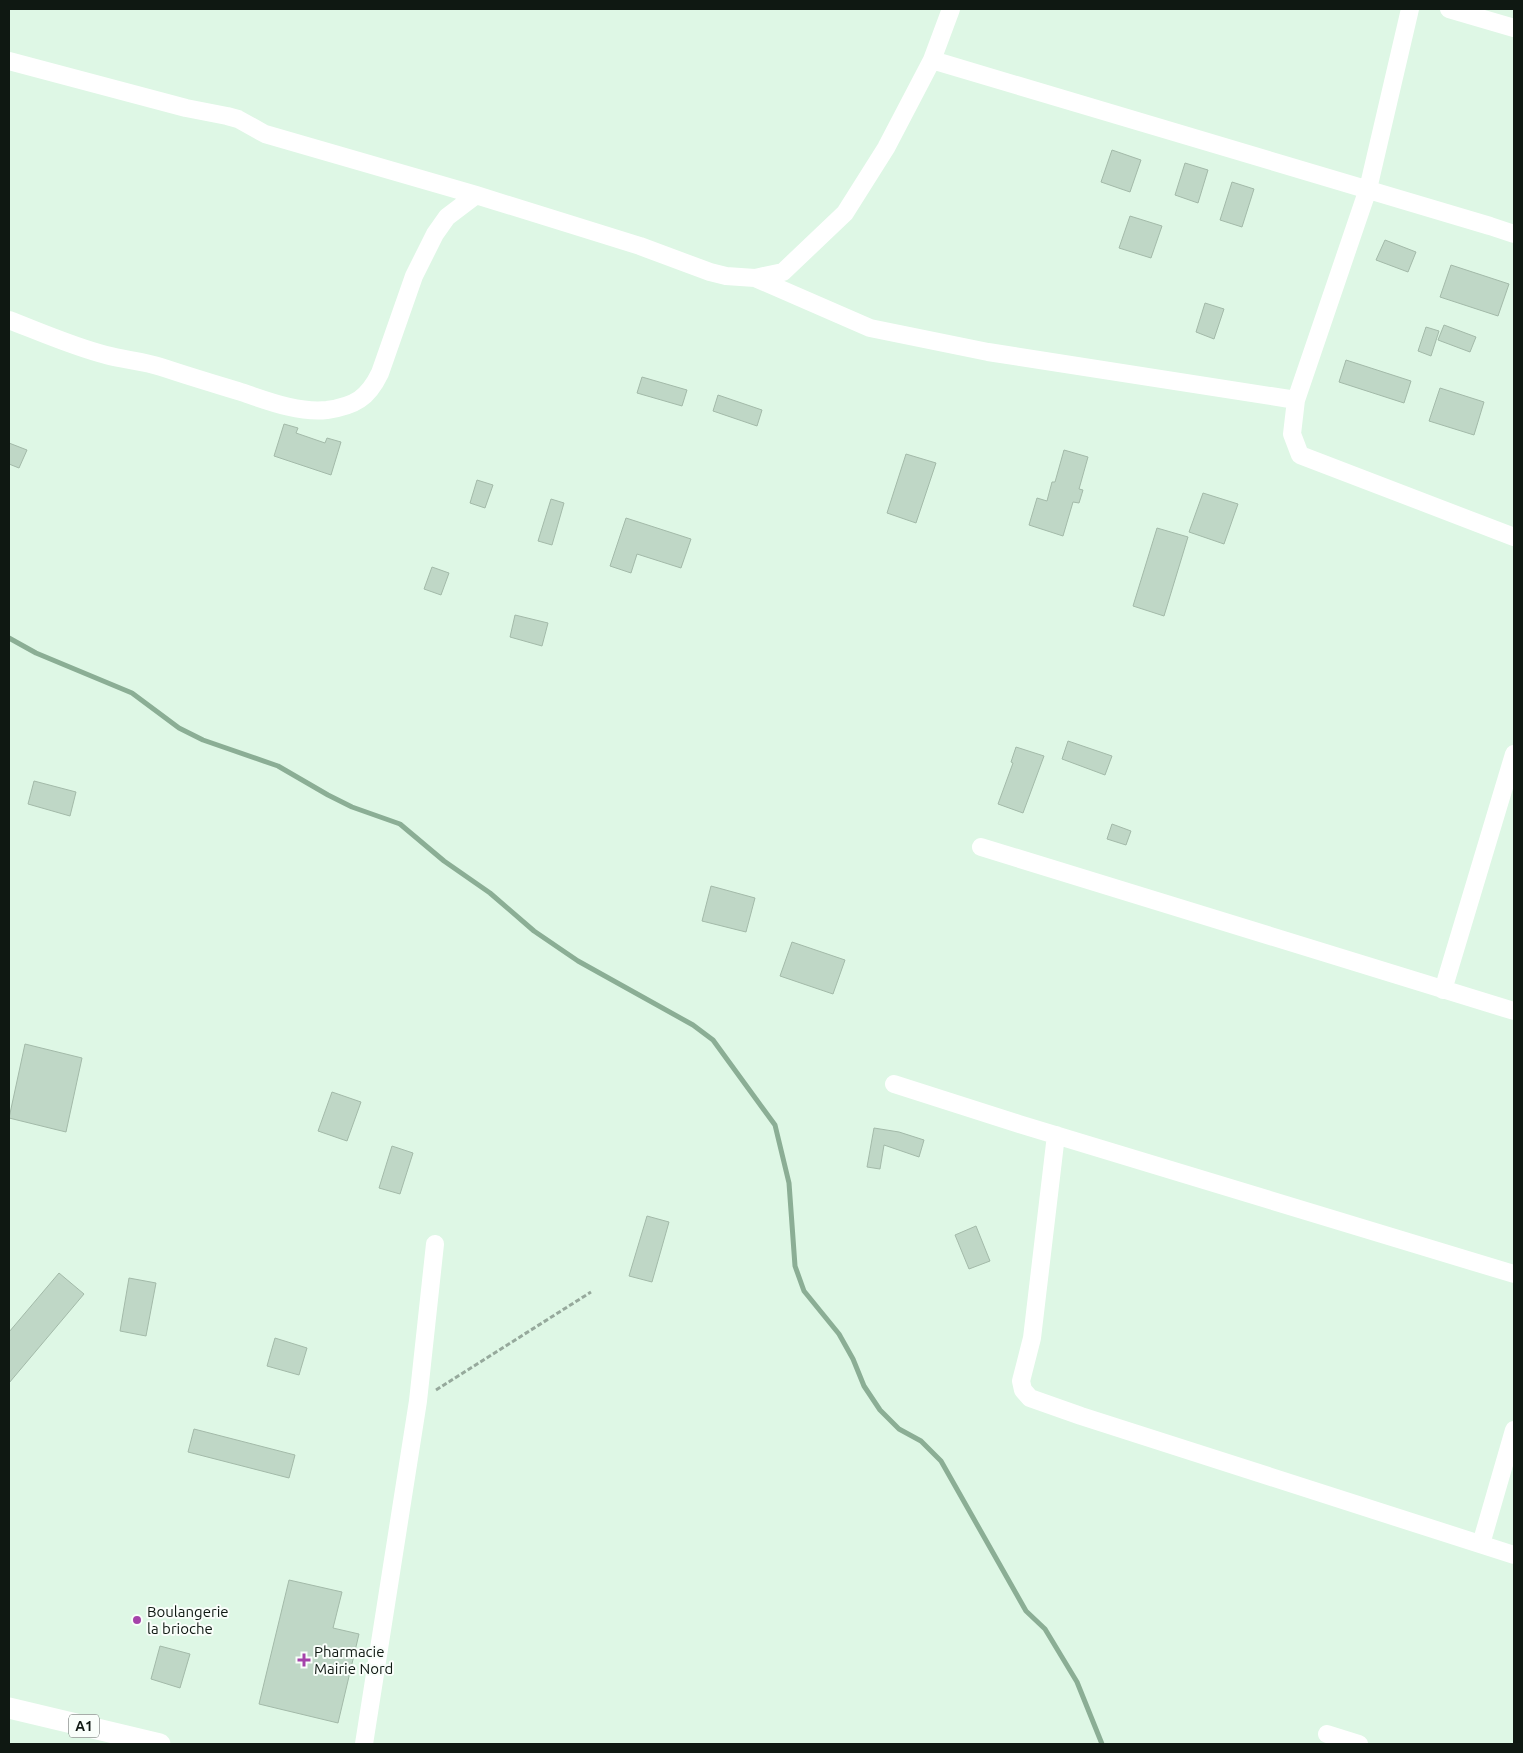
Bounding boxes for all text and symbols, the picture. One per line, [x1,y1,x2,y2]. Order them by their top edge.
place label: Boulangerie la brioche [147,1603,229,1637]
marker: Boulangerie la brioche [131,1614,143,1626]
place label: Pharmacie Mairie Nord [314,1643,393,1677]
marker: Pharmacie Mairie Nord [298,1654,310,1666]
road number: A1 [69,1714,99,1738]

